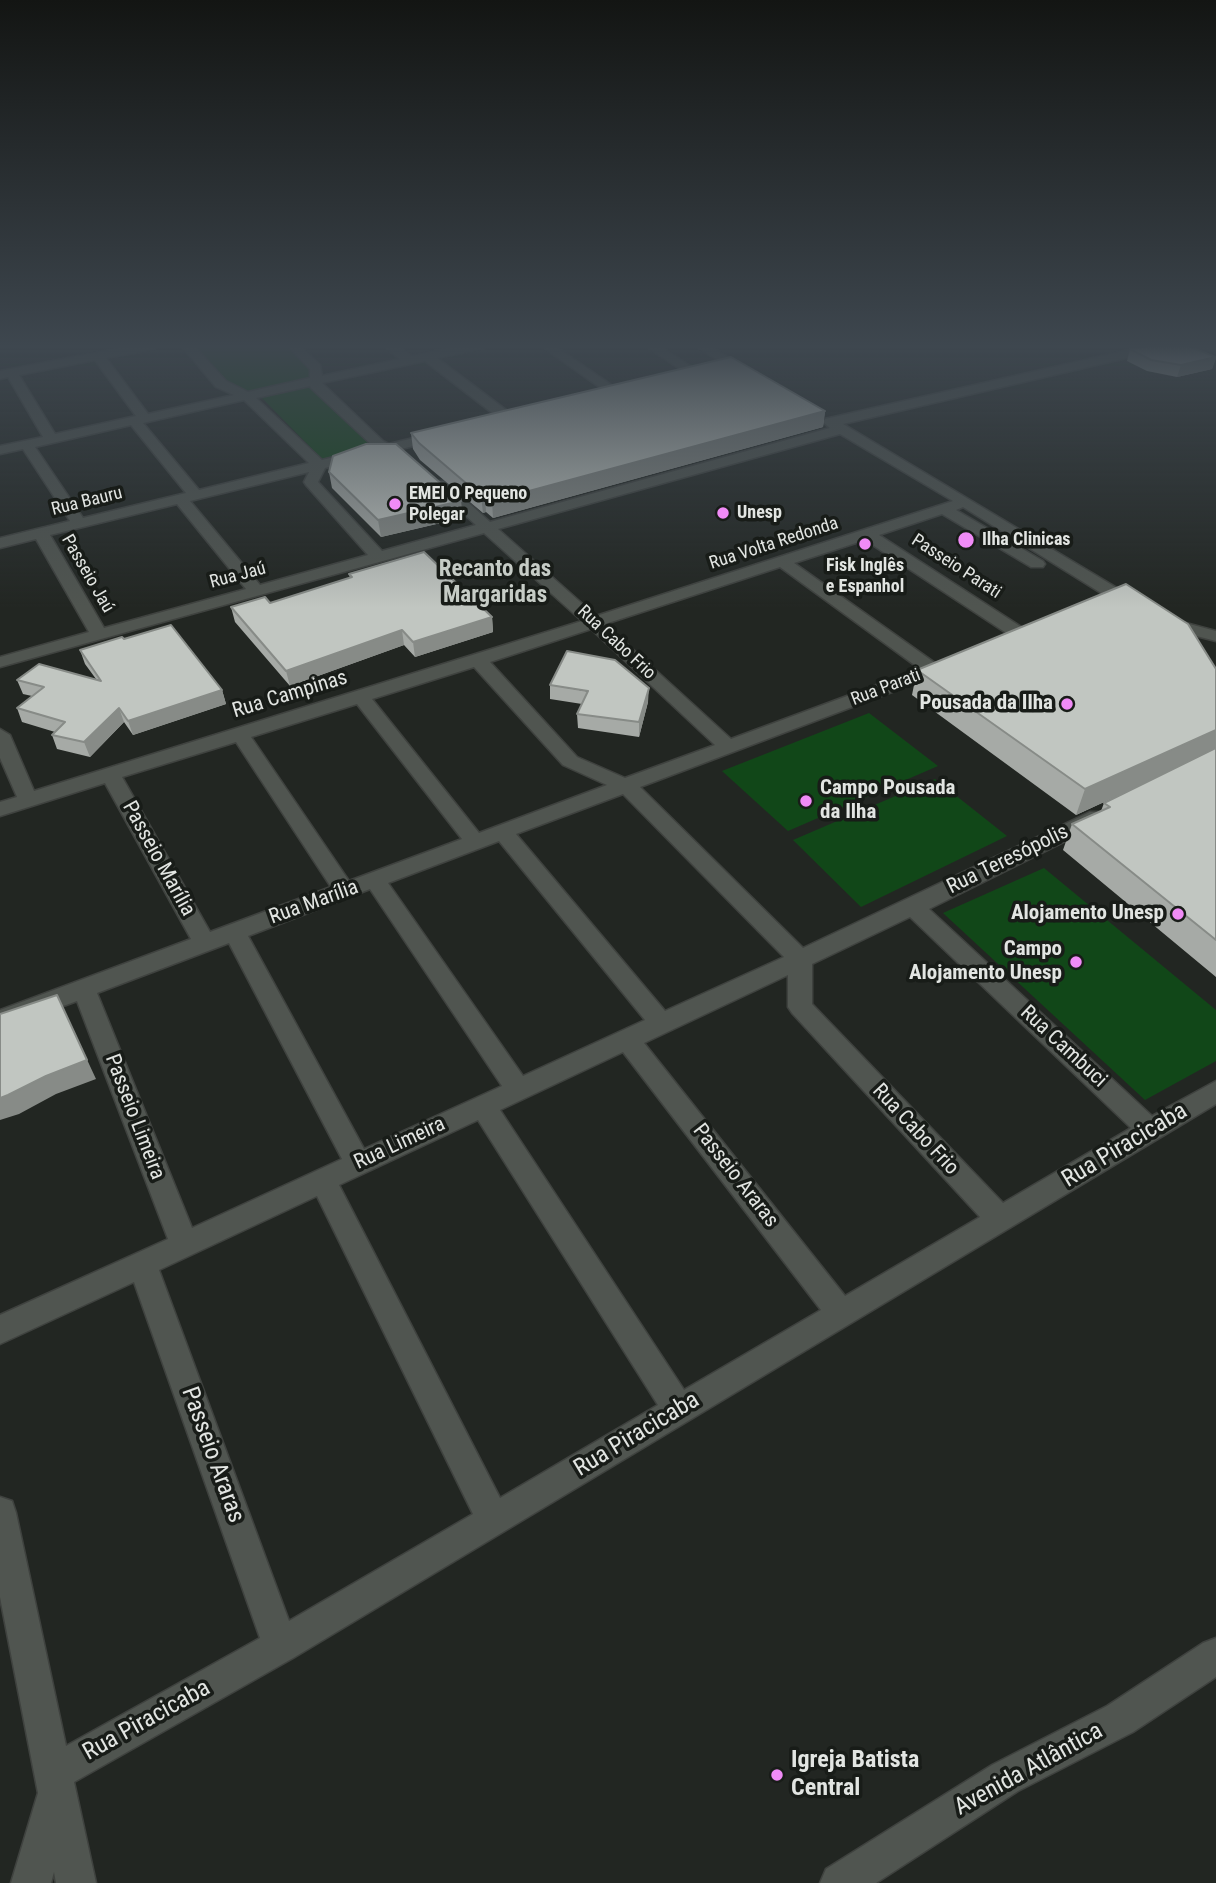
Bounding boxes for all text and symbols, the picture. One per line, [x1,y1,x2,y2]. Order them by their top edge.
street label: Rua Bauru [49,483,125,521]
place label: EMEI O Pequeno Polegar [409,483,527,526]
marker: EMEI O Pequeno Polegar [387,496,403,512]
place label: Unesp [737,502,782,524]
marker: Unesp [715,505,731,521]
street label: Rua Volta Redonda [707,513,841,575]
place label: Ilha Clinicas [982,529,1071,551]
street label: Passeio Parati [907,530,1005,604]
marker: Ilha Clinicas [956,530,976,550]
street label: Passeio Jaú [56,531,118,617]
marker: Fisk Inglês e Espanhol [857,536,873,552]
place label: Fisk Inglês e Espanhol [826,555,904,598]
district label: Recanto das Margaridas [439,556,551,610]
street label: Rua Jaú [208,558,268,594]
street label: Rua Cabo Frio [572,601,660,685]
street label: Rua Parati [848,665,924,711]
street label: Rua Campinas [229,666,351,724]
place label: Pousada da Ilha [920,691,1053,717]
marker: Pousada da Ilha [1059,696,1075,712]
place label: Campo Pousada da Ilha [820,776,955,826]
marker: Campo Pousada da Ilha [798,793,814,809]
street label: Passeio Marília [116,797,200,921]
street label: Rua Teresópolis [943,820,1073,900]
street label: Rua Marília [266,875,362,931]
place label: Alojamento Unesp [1011,901,1164,927]
marker: Alojamento Unesp [1170,906,1186,922]
place label: Campo Alojamento Unesp [909,937,1062,987]
marker: Campo Alojamento Unesp [1068,954,1084,970]
street label: Rua Cambuci [1015,1001,1111,1093]
street label: Passeio Limeira [99,1051,169,1183]
street label: Rua Cabo Frio [866,1079,964,1181]
street label: Rua Piracicaba [1057,1097,1193,1195]
street label: Rua Limeira [350,1112,450,1176]
street label: Passeio Araras [687,1119,783,1233]
street label: Passeio Araras [174,1383,250,1527]
street label: Rua Piracicaba [569,1386,705,1484]
street label: Rua Piracicaba [78,1674,216,1768]
street label: Avenida Atlântica [950,1717,1108,1823]
place label: Igreja Batista Central [791,1747,919,1803]
marker: Igreja Batista Central [769,1767,785,1783]

